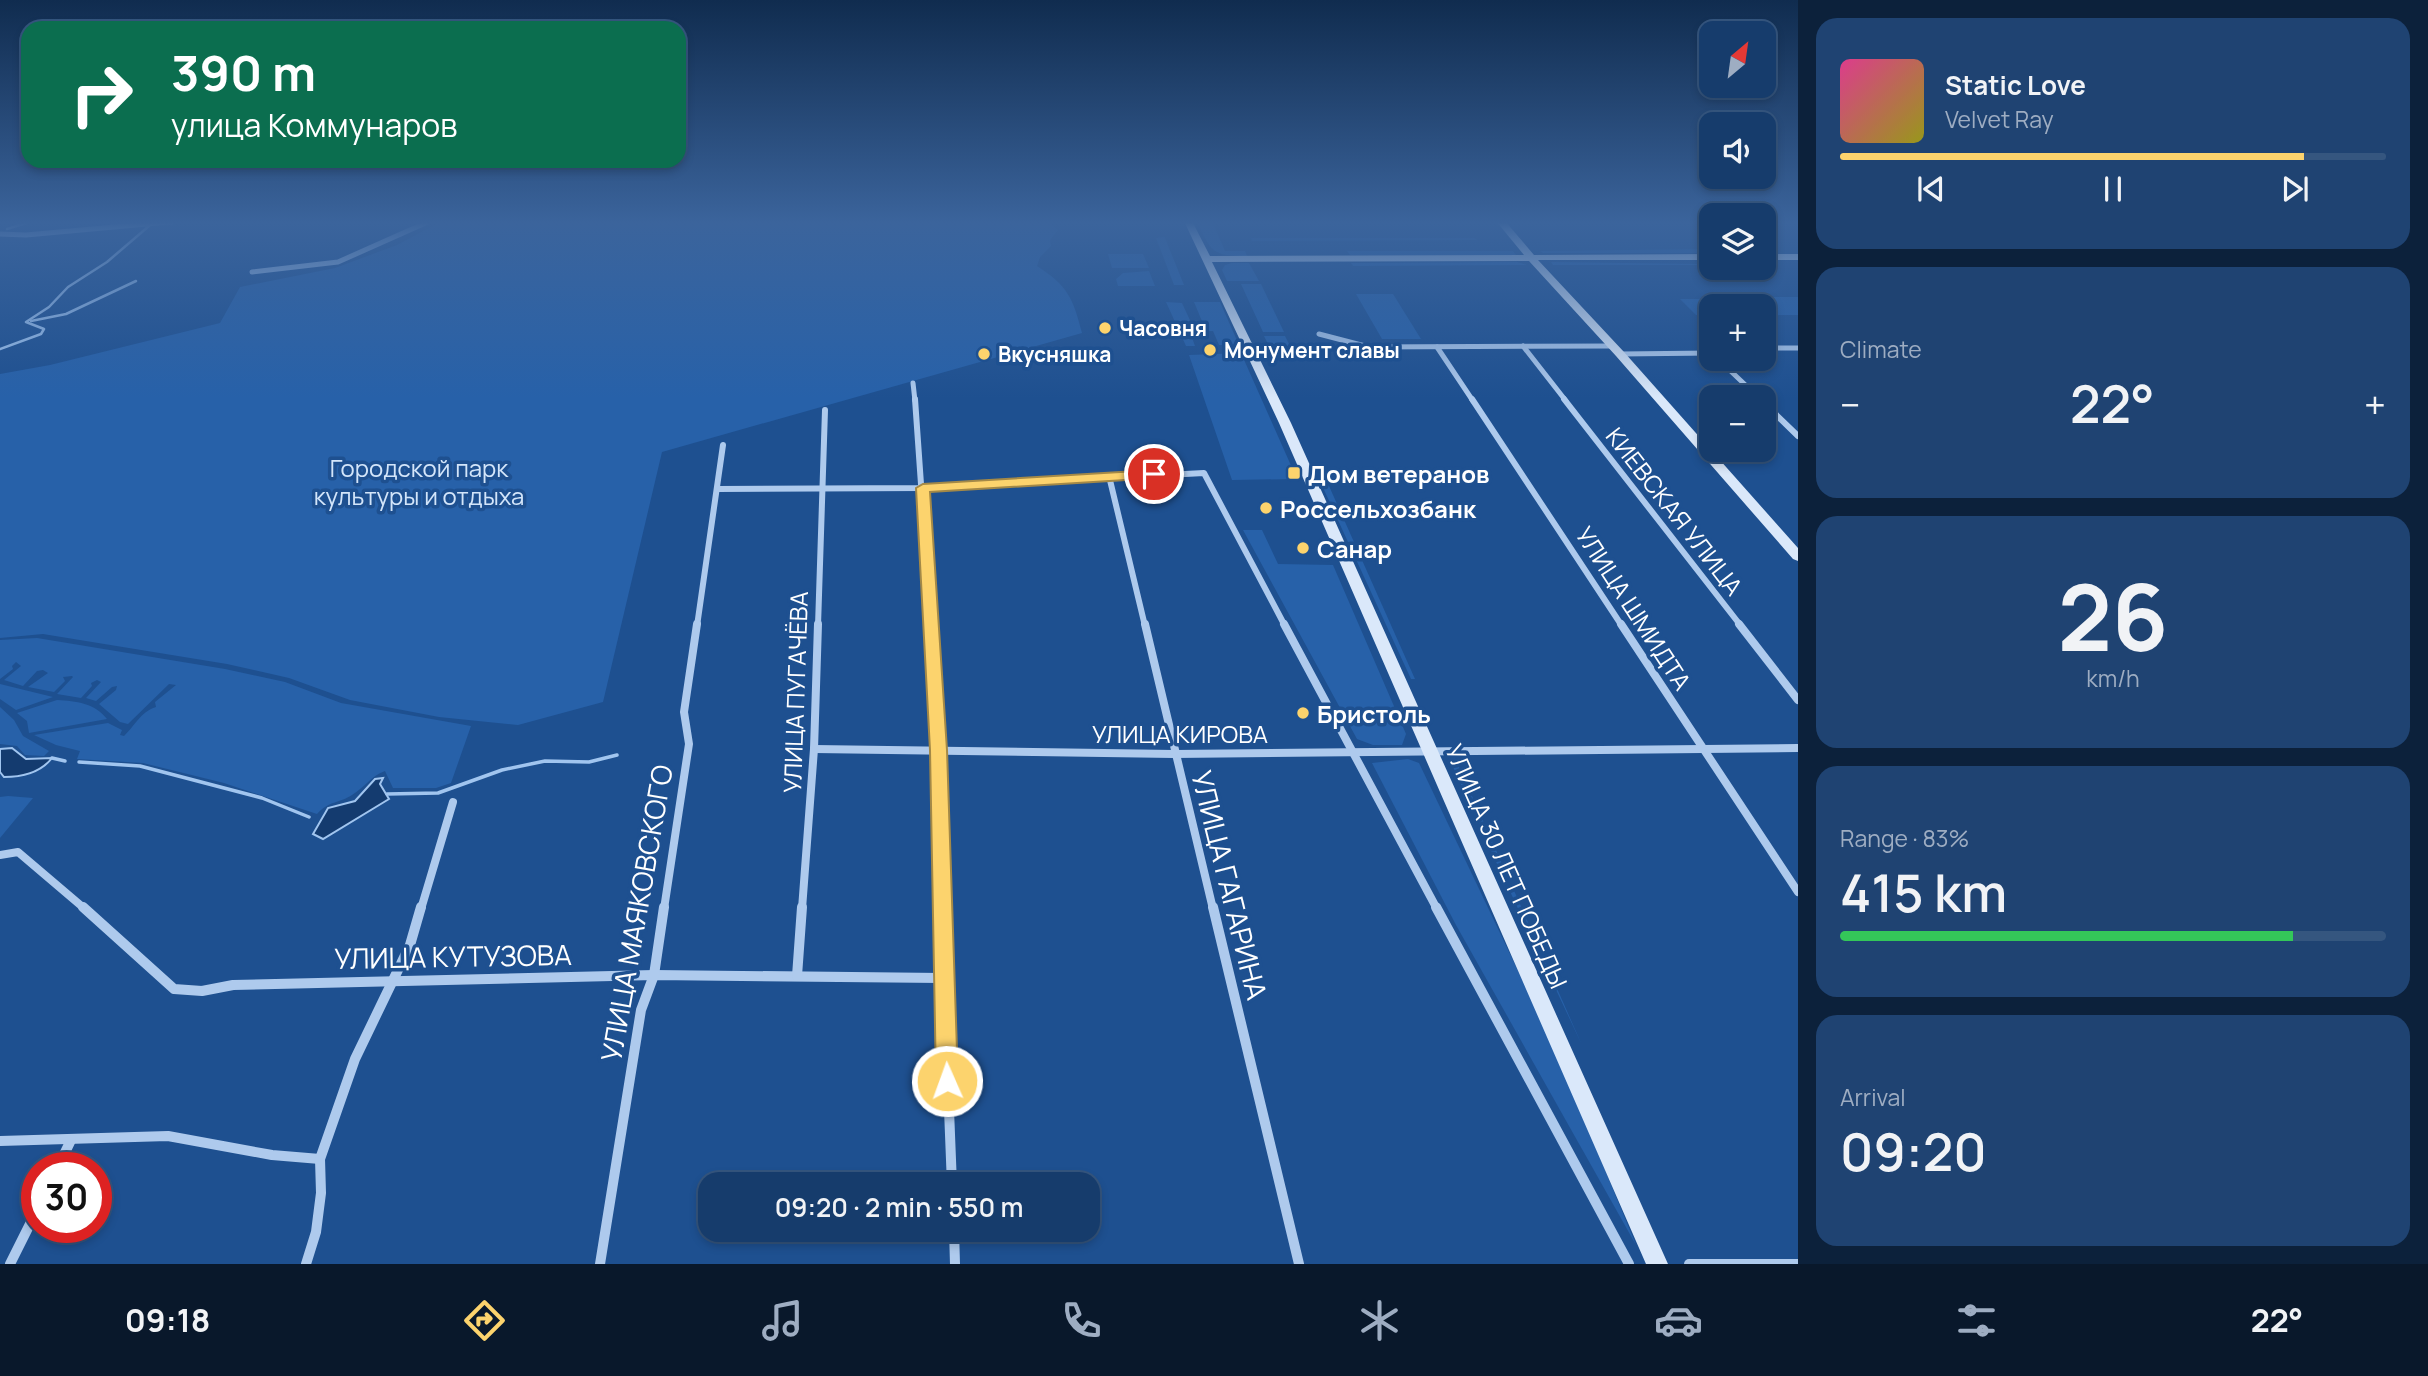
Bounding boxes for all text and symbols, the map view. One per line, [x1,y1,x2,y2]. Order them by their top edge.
north arrow [1699,21,1776,98]
map controls [1699,21,1776,462]
text: 390 m [171,39,316,106]
icon: right [56,49,147,140]
text: Static Love [1945,67,2086,103]
text: улица Коммунаров [171,103,457,147]
text: Velvet Ray [1945,103,2054,135]
button: sound [1699,112,1776,189]
icon: previous [1912,170,1950,208]
icon: pause [2094,170,2132,208]
icon: next [2276,170,2314,208]
button: layers [1699,203,1776,280]
button: + [1699,294,1776,371]
place label: Часовня [1119,314,1207,342]
marker: Часовня [1097,320,1113,336]
text: Climate [1840,333,1922,365]
place label: Монумент славы [1224,336,1400,364]
place label: Вкусняшка [998,340,1111,368]
marker: Монумент славы [1202,342,1218,358]
marker: Вкусняшка [976,346,992,362]
text: 22° [2070,368,2155,439]
text: − [1840,378,1861,430]
text: + [2364,378,2386,430]
button: − [1699,385,1776,462]
street label: КИЕВСКАЯ УЛИЦА [1599,420,1751,602]
pin [1124,444,1184,504]
park label: Городской парк культуры и отдыха [314,451,524,512]
icon: arrive [1135,455,1173,493]
place label: Дом ветеранов [1308,457,1490,490]
marker: Дом ветеранов [1286,465,1302,481]
place label: Россельхозбанк [1280,492,1477,525]
marker: Россельхозбанк [1258,500,1274,516]
street label: УЛИЦА ШМИДТА [1569,520,1699,696]
place label: Санар [1317,532,1392,565]
marker: Санар [1295,540,1311,556]
text: 26 [2058,554,2168,678]
street label: УЛИЦА ПУГАЧЁВА [775,591,815,793]
text: km/h [2086,662,2140,694]
place label: Бристоль [1317,697,1431,730]
marker: Бристоль [1295,705,1311,721]
street label: УЛИЦА КИРОВА [1092,717,1268,750]
street label: УЛИЦА 30 ЛЕТ ПОБЕДЫ [1438,739,1576,993]
street label: УЛИЦА МАЯКОВСКОГО [591,762,681,1064]
street label: УЛИЦА ГАГАРИНА [1183,767,1277,1004]
text: Range · 83% [1840,822,1969,854]
text: 415 km [1840,857,2007,928]
street label: УЛИЦА КУТУЗОВА [334,935,572,977]
position arrow [910,1044,984,1118]
text: Arrival [1840,1081,1906,1113]
text: 09:20 [1840,1116,1987,1187]
speed limit sign: 30 [21,1152,112,1243]
text: 09:20 · 2 min · 550 m [775,1189,1023,1225]
icon: directions [460,1296,509,1345]
icon: music [758,1296,807,1345]
icon: phone [1057,1296,1106,1345]
icon: climate [1355,1296,1404,1345]
icon: car [1654,1296,1703,1345]
icon: filters [1952,1296,2001,1345]
text: 09:18 [125,1298,210,1342]
text: 22° [2251,1298,2303,1342]

